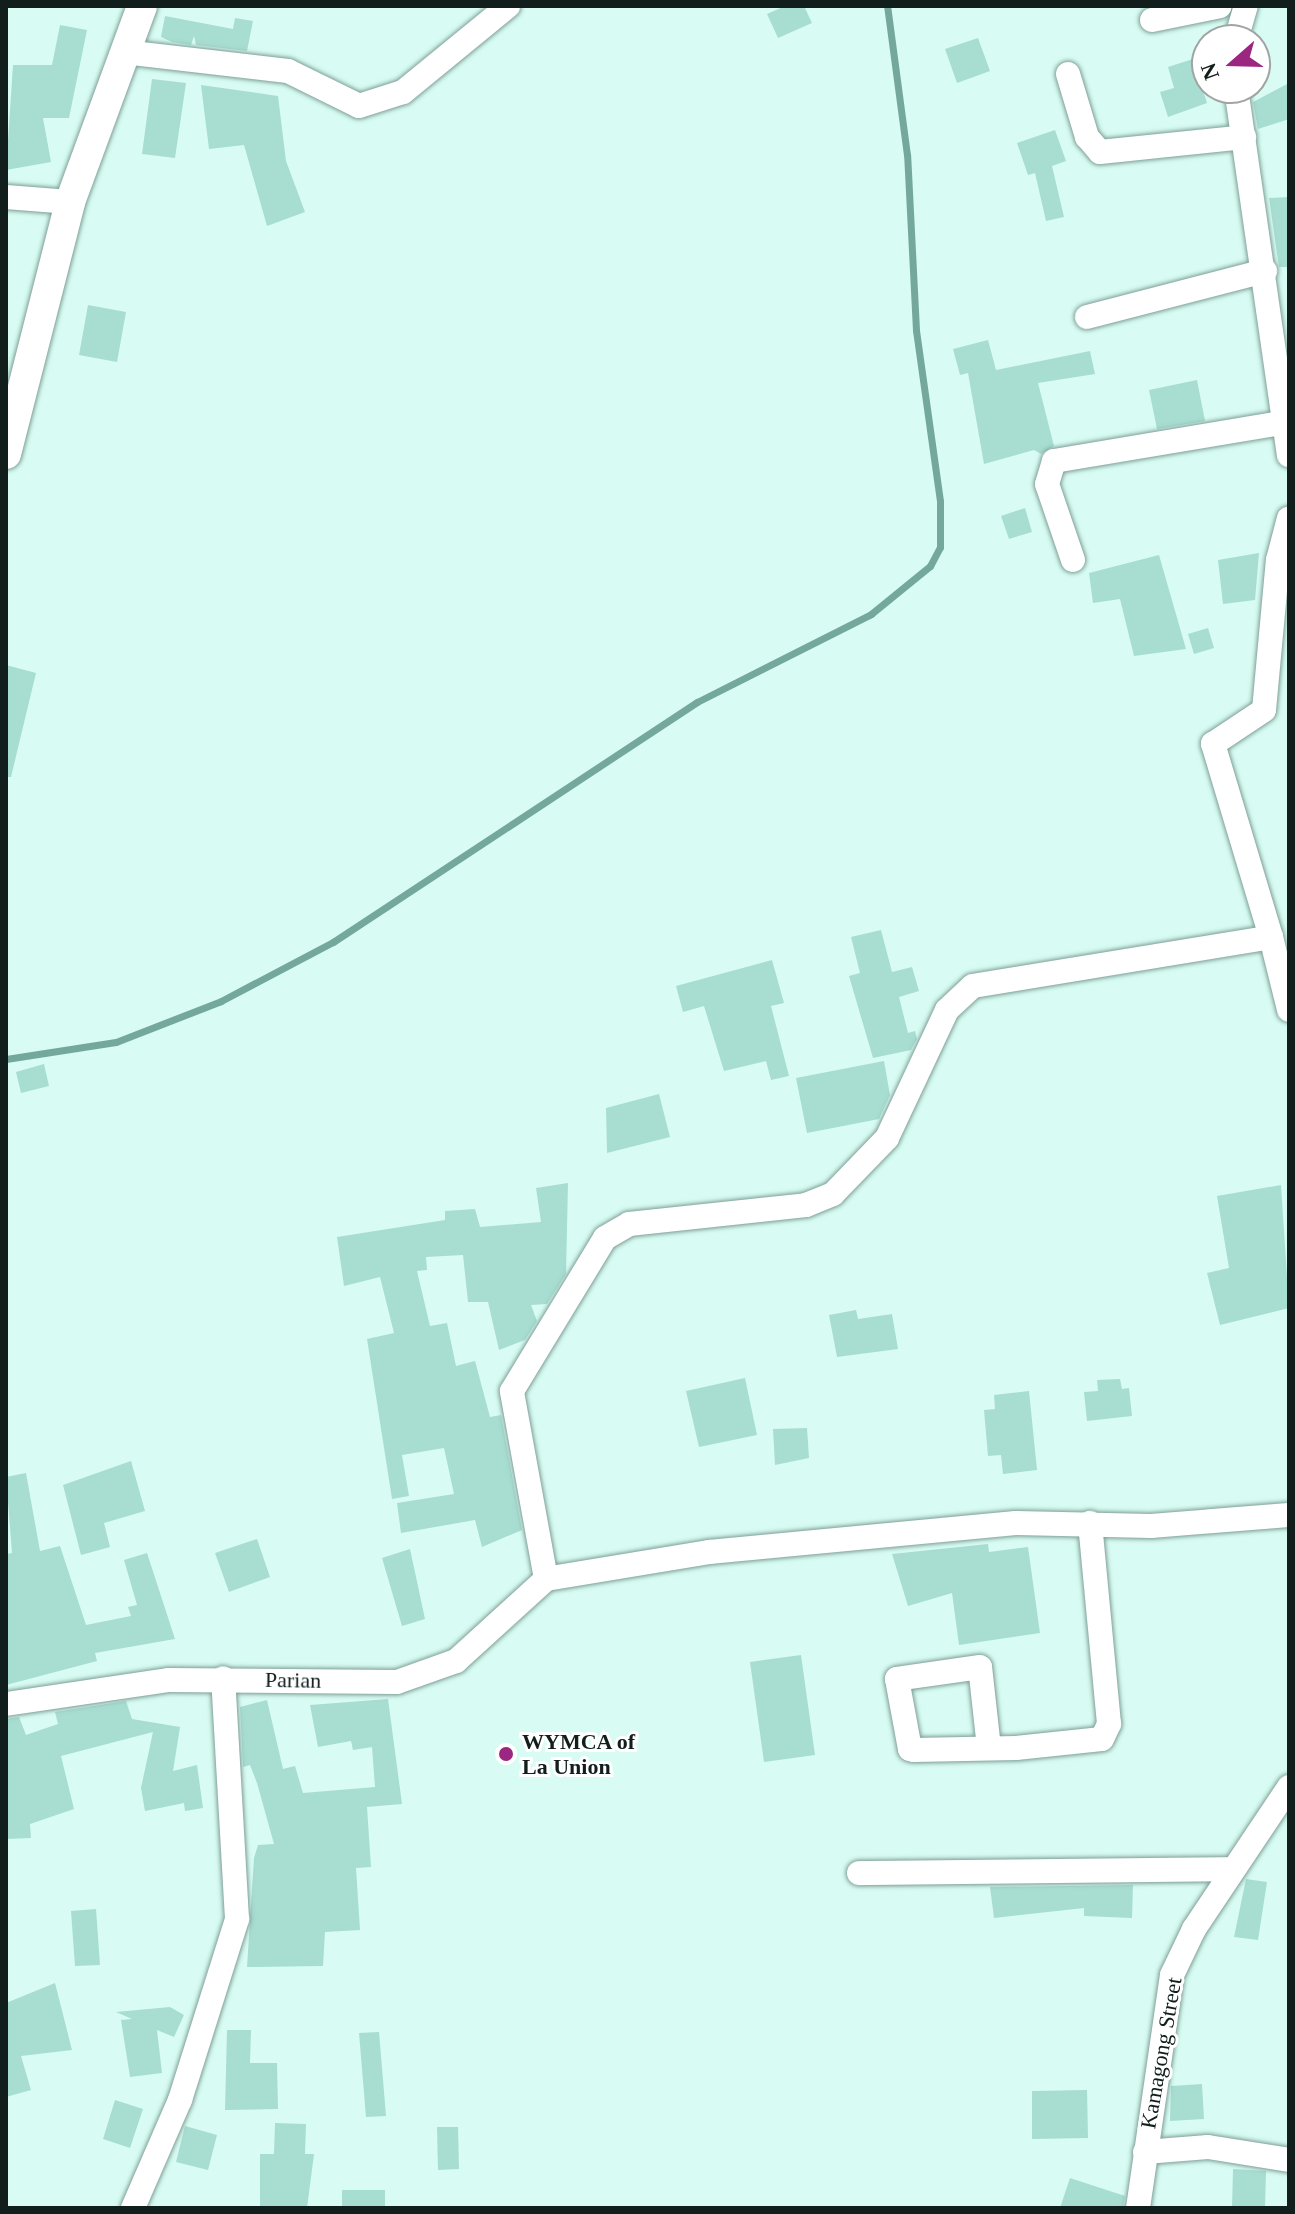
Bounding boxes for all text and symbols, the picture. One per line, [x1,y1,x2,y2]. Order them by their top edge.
north arrow [1191,24,1271,104]
text: N [1195,60,1224,83]
street label: Parian [265,1666,321,1694]
place label: WYMCA of La Union [522,1728,636,1780]
marker: WYMCA of La Union [497,1745,515,1763]
street label: Kamagong Street [1135,1975,1187,2131]

